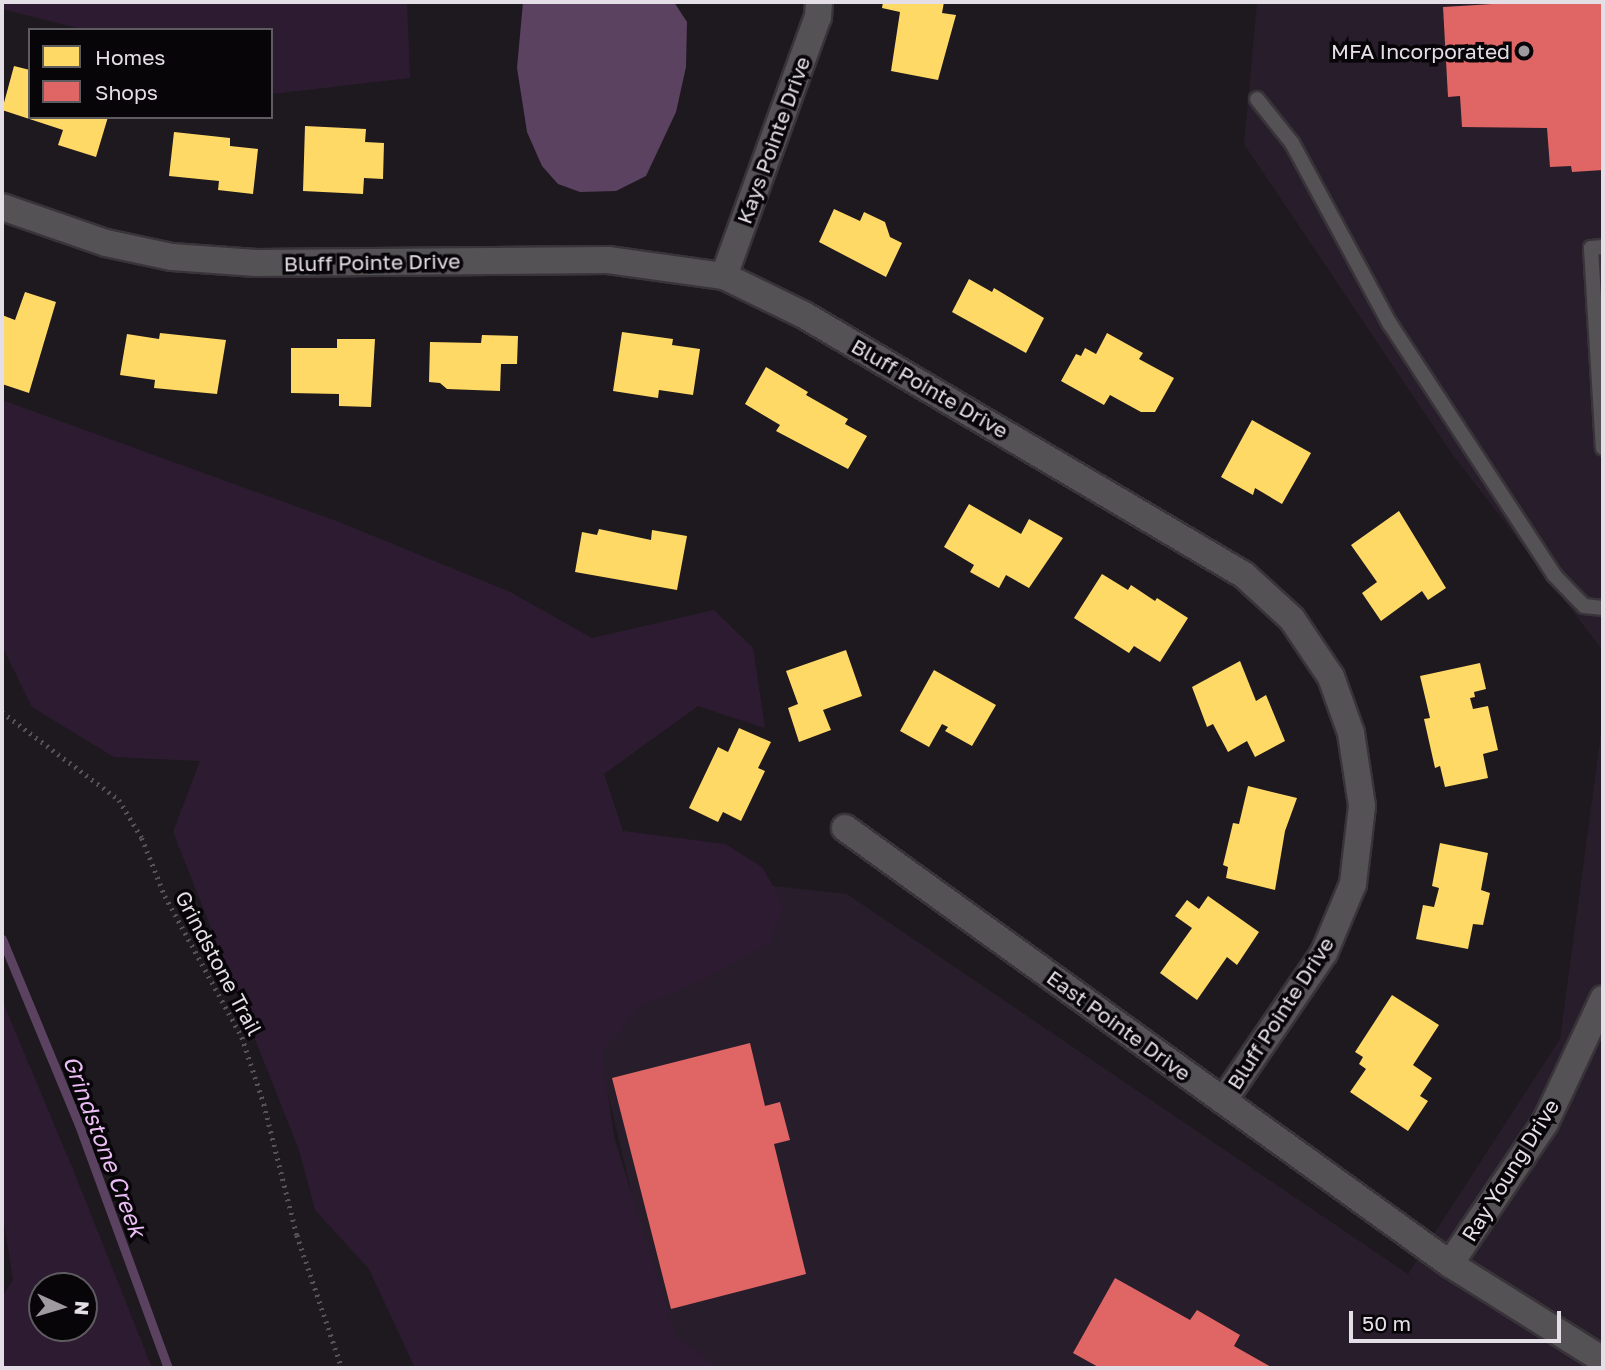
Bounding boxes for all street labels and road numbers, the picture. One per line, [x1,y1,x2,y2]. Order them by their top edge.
street label: Kays Pointe Drive [731,53,815,227]
street label: Bluff Pointe Drive [283,248,461,276]
street label: Bluff Pointe Drive [847,333,1013,443]
street label: Grindstone Trail [170,886,268,1040]
street label: Bluff Pointe Drive [1221,932,1339,1094]
street label: East Pointe Drive [1042,964,1196,1086]
street label: Ray Young Drive [1456,1094,1564,1246]

